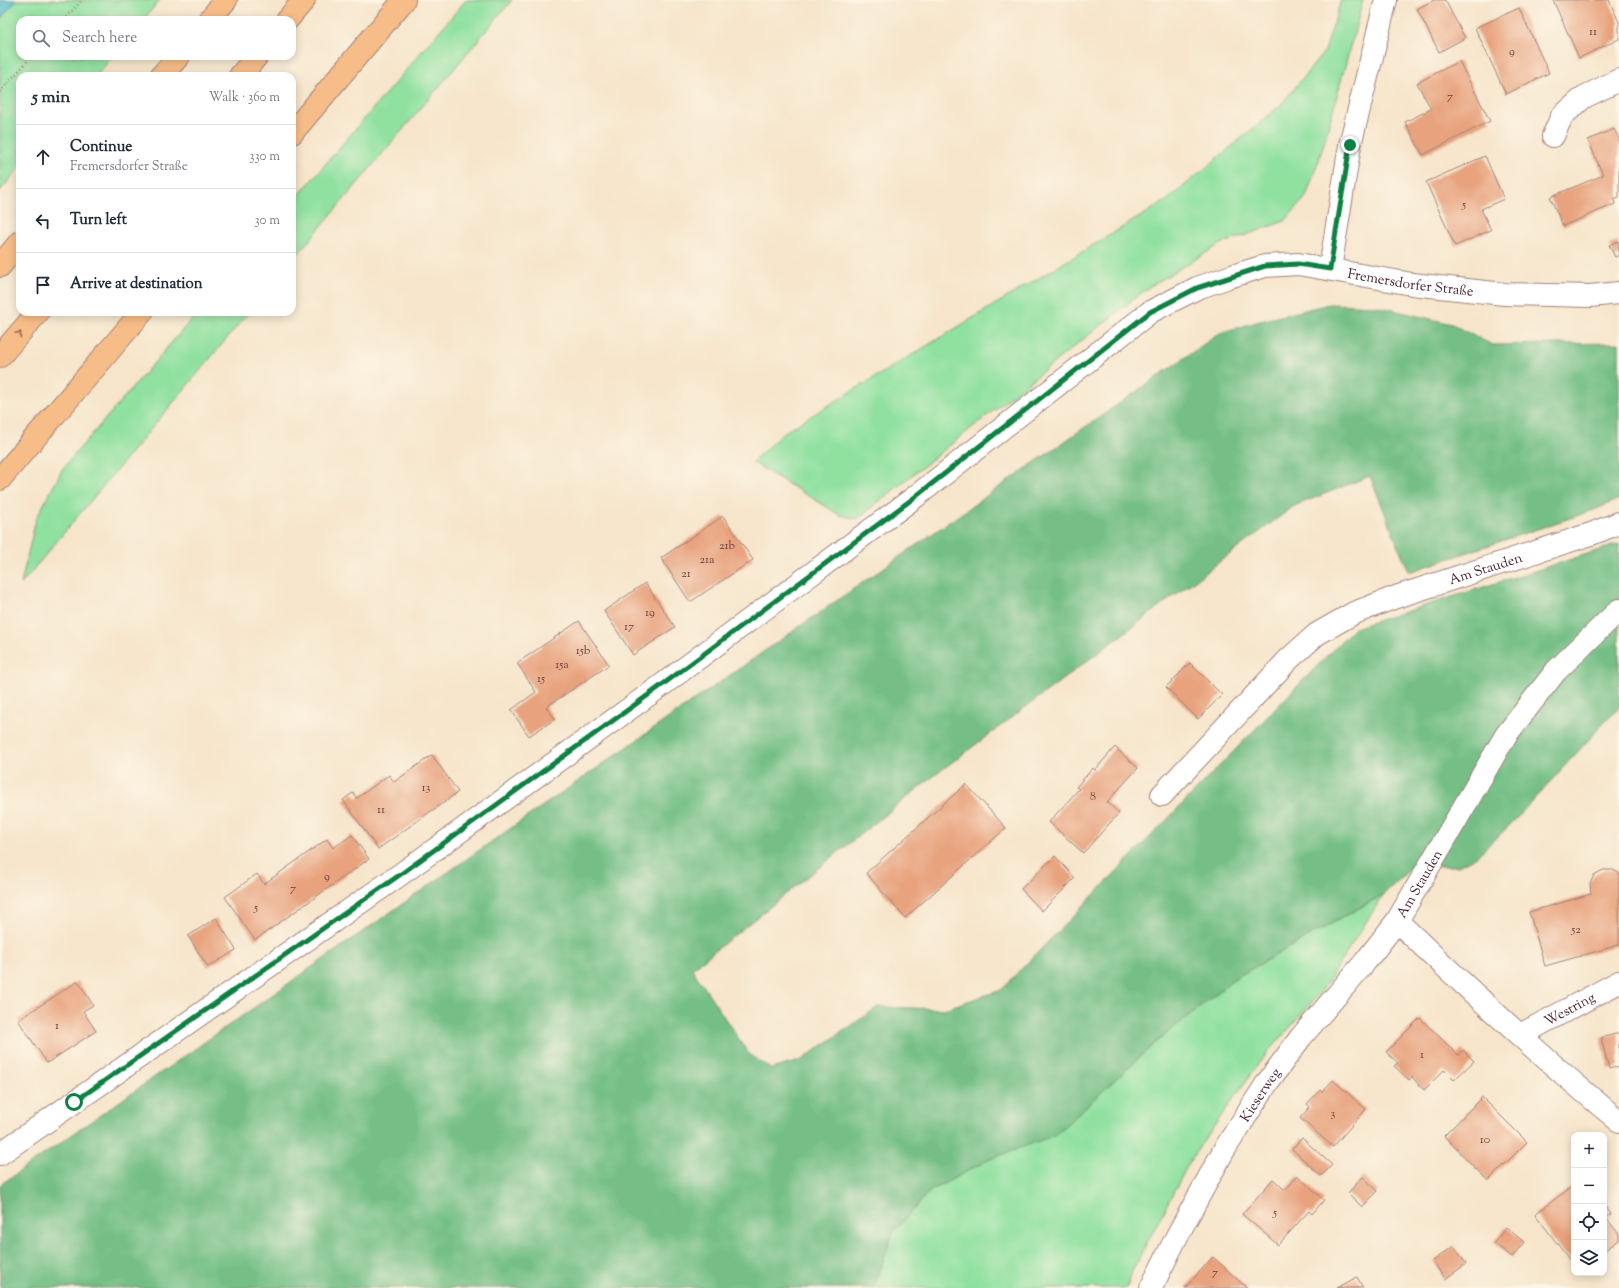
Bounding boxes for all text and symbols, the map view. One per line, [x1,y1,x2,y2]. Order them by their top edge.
search box [16,16,296,60]
house number: 11 [1589,23,1597,41]
icon: search [30,27,52,49]
text: Search here [62,28,137,49]
house number: 9 [1509,43,1515,61]
text: 5 min [32,86,70,110]
house number: 7 [1447,88,1453,106]
text: Walk · 360 m [209,89,280,107]
route end [1341,136,1359,154]
text: Continue [70,137,132,158]
icon: ahead [32,146,54,168]
text: 330 m [249,148,280,166]
text: Fremersdorfer Straße [70,158,188,176]
house number: 5 [1461,196,1466,214]
icon: left [32,210,54,232]
text: Turn left [70,210,127,231]
text: 30 m [254,212,280,230]
street label: Fremersdorfer Straße [1346,265,1474,303]
icon: arrive [32,274,54,296]
text: Arrive at destination [70,274,203,295]
one-way arrow [15,331,22,339]
house number: 21b [719,537,736,555]
street label: Am Stauden [1447,549,1525,591]
house number: 21a [699,551,715,569]
house number: 21 [681,565,691,583]
house number: 19 [645,604,655,622]
house number: 17 [624,618,634,636]
house number: 15b [576,642,591,660]
house number: 15a [555,656,569,674]
house number: 15 [537,670,545,688]
house number: 13 [422,779,431,797]
house number: 8 [1090,788,1096,806]
house number: 11 [377,801,385,819]
street label: Am Stauden [1393,847,1449,922]
house number: 9 [324,868,330,886]
house number: 7 [290,880,296,898]
house number: 5 [253,899,258,917]
house number: 52 [1570,921,1581,939]
street label: Westring [1541,988,1600,1032]
house number: 1 [55,1017,59,1035]
house number: 1 [1420,1046,1424,1064]
street label: Kieserweg [1236,1065,1287,1127]
route start [65,1093,83,1111]
house number: 3 [1331,1105,1336,1123]
house number: 10 [1480,1131,1490,1149]
map controls [1571,1132,1607,1276]
button: + [1571,1132,1607,1168]
button: − [1571,1168,1607,1204]
house number: 5 [1272,1204,1277,1222]
button: locate [1571,1204,1607,1240]
button: layers [1571,1240,1607,1276]
house number: 7 [1212,1264,1218,1282]

